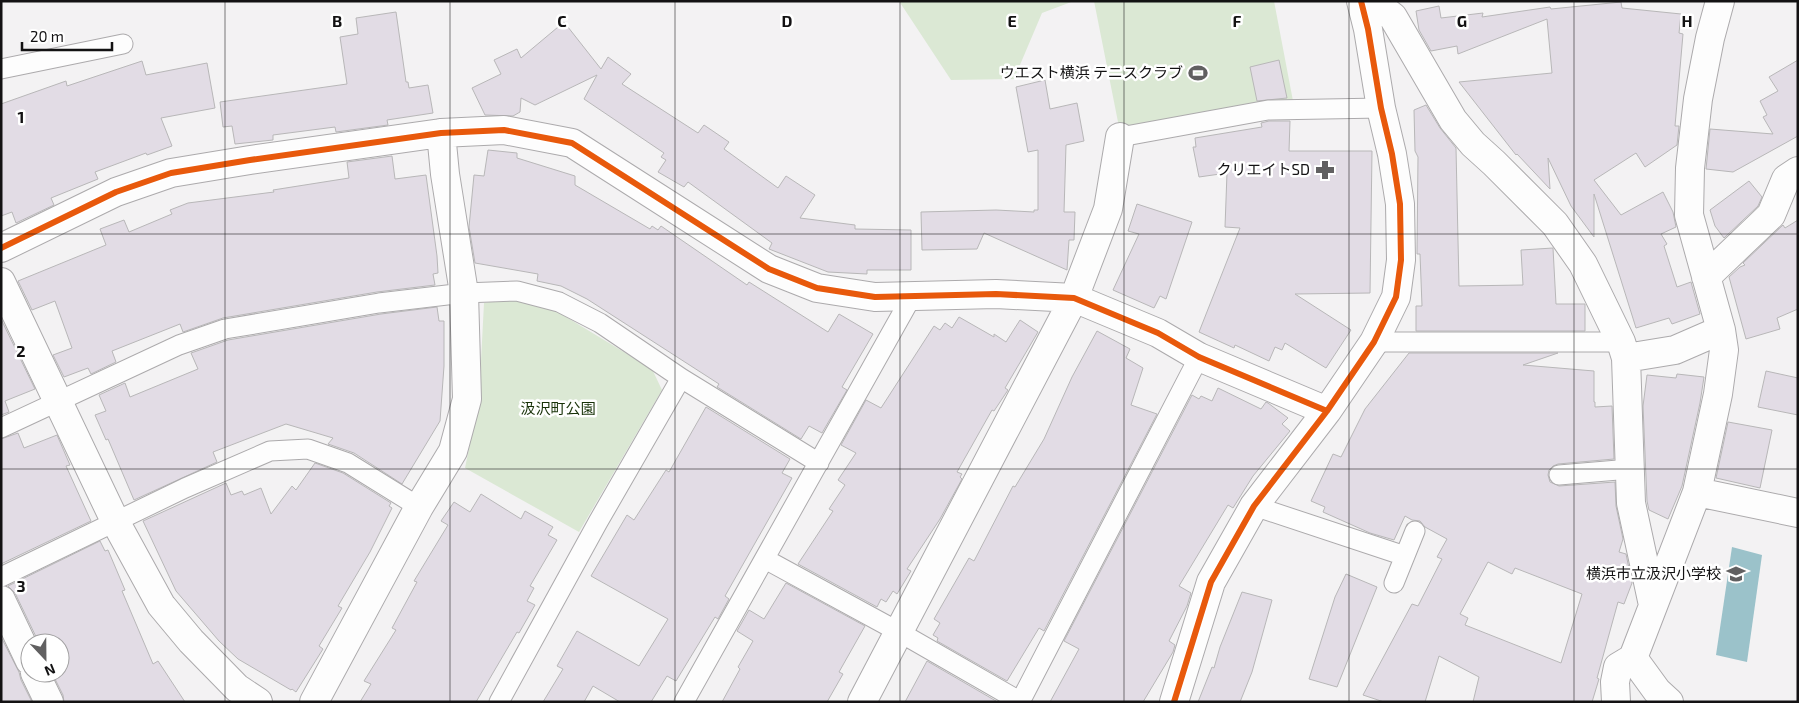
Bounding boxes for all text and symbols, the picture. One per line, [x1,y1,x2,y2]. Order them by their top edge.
text: B [332,11,342,30]
text: C [557,11,567,30]
text: D [782,11,793,30]
text: E [1007,11,1017,30]
text: F [1233,11,1242,30]
text: G [1457,11,1467,30]
text: H [1681,11,1693,30]
scale bar [22,20,112,52]
text: 20 m [30,27,64,45]
sports icon: ウエスト横浜 テニスクラブ [1187,62,1209,84]
place label: ウエスト横浜 テニスクラブ [1000,63,1183,81]
text: 1 [18,107,24,126]
pharmacy icon: クリエイトSD [1314,159,1336,181]
place label: クリエイトSD [1217,160,1310,178]
text: 2 [16,341,26,360]
park label: 汲沢町公園 [520,399,596,417]
school or university icon: 横浜市立汲沢小学校 [1725,563,1747,585]
place label: 横浜市立汲沢小学校 [1586,564,1721,582]
text: 3 [16,576,26,595]
north arrow [20,633,70,683]
text: N [42,661,58,680]

